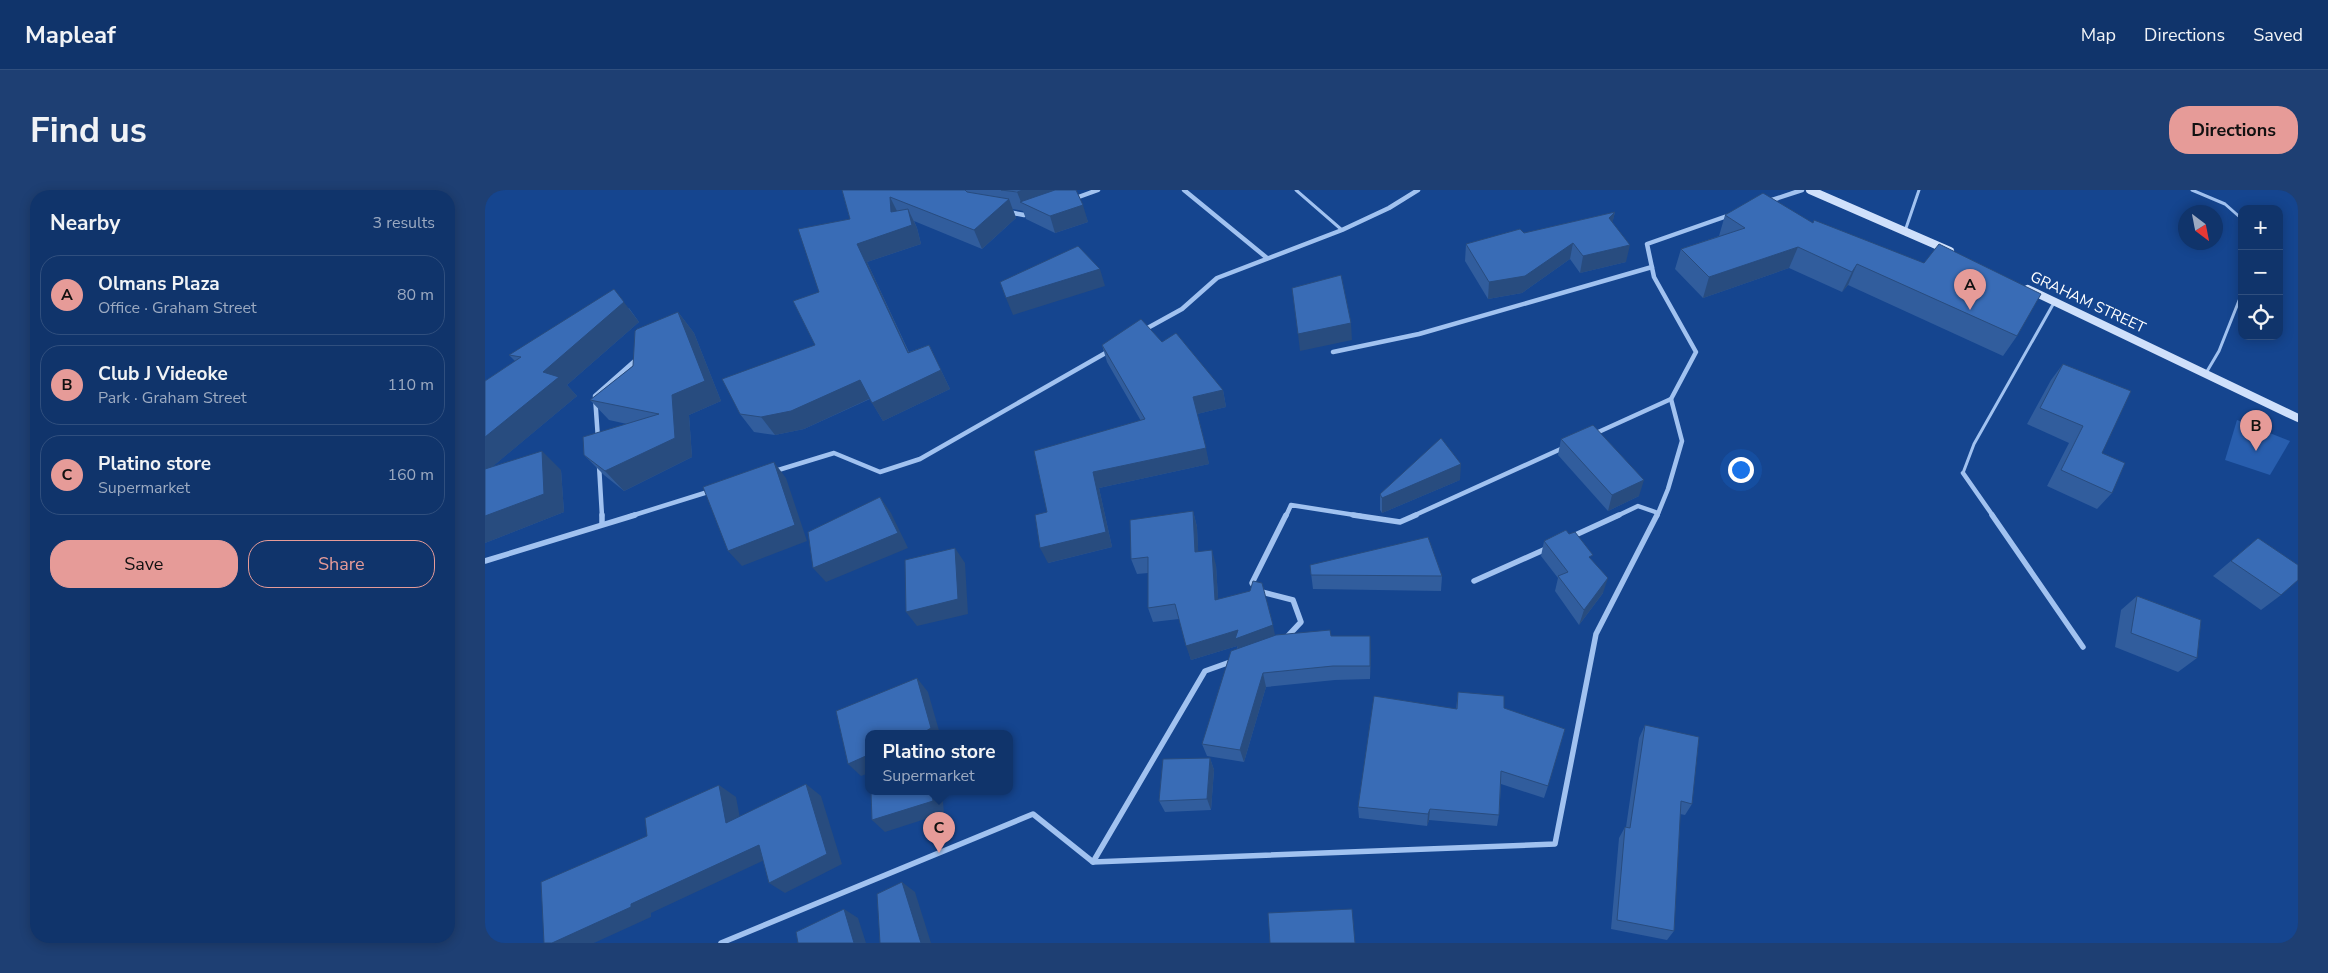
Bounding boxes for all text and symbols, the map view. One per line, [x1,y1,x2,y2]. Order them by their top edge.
text: Mapleaf [25,19,116,51]
text: Map [2081,23,2116,47]
text: Directions [2144,23,2225,47]
text: Saved [2253,23,2303,47]
button: Directions [2169,106,2298,154]
text: Find us [30,107,147,154]
north arrow [2178,205,2223,250]
map controls [2238,205,2283,340]
button: + [2238,205,2283,250]
text: Nearby [50,209,120,237]
text: 3 results [373,212,435,234]
button: − [2238,250,2283,295]
street label: GRAHAM STREET [2027,266,2149,338]
pin: A [1954,269,1986,310]
text: Olmans Plaza [98,271,220,297]
text: A [61,284,73,306]
text: 80 m [397,284,434,306]
button: locate [2238,295,2283,340]
text: Office · Graham Street [98,297,257,319]
text: Club J Videoke [98,361,228,387]
text: B [61,374,73,396]
text: 110 m [387,374,434,396]
text: Park · Graham Street [98,387,247,409]
pin: B [2240,410,2272,451]
text: Platino store [98,451,211,477]
your location [1728,457,1754,483]
text: C [62,464,72,486]
text: 160 m [387,464,434,486]
text: Supermarket [98,477,190,499]
button: Save [50,540,238,588]
button: Share [248,540,435,588]
popup [865,730,1013,795]
text: Platino store [882,739,996,765]
text: Supermarket [882,765,975,787]
pin: C [923,812,955,853]

